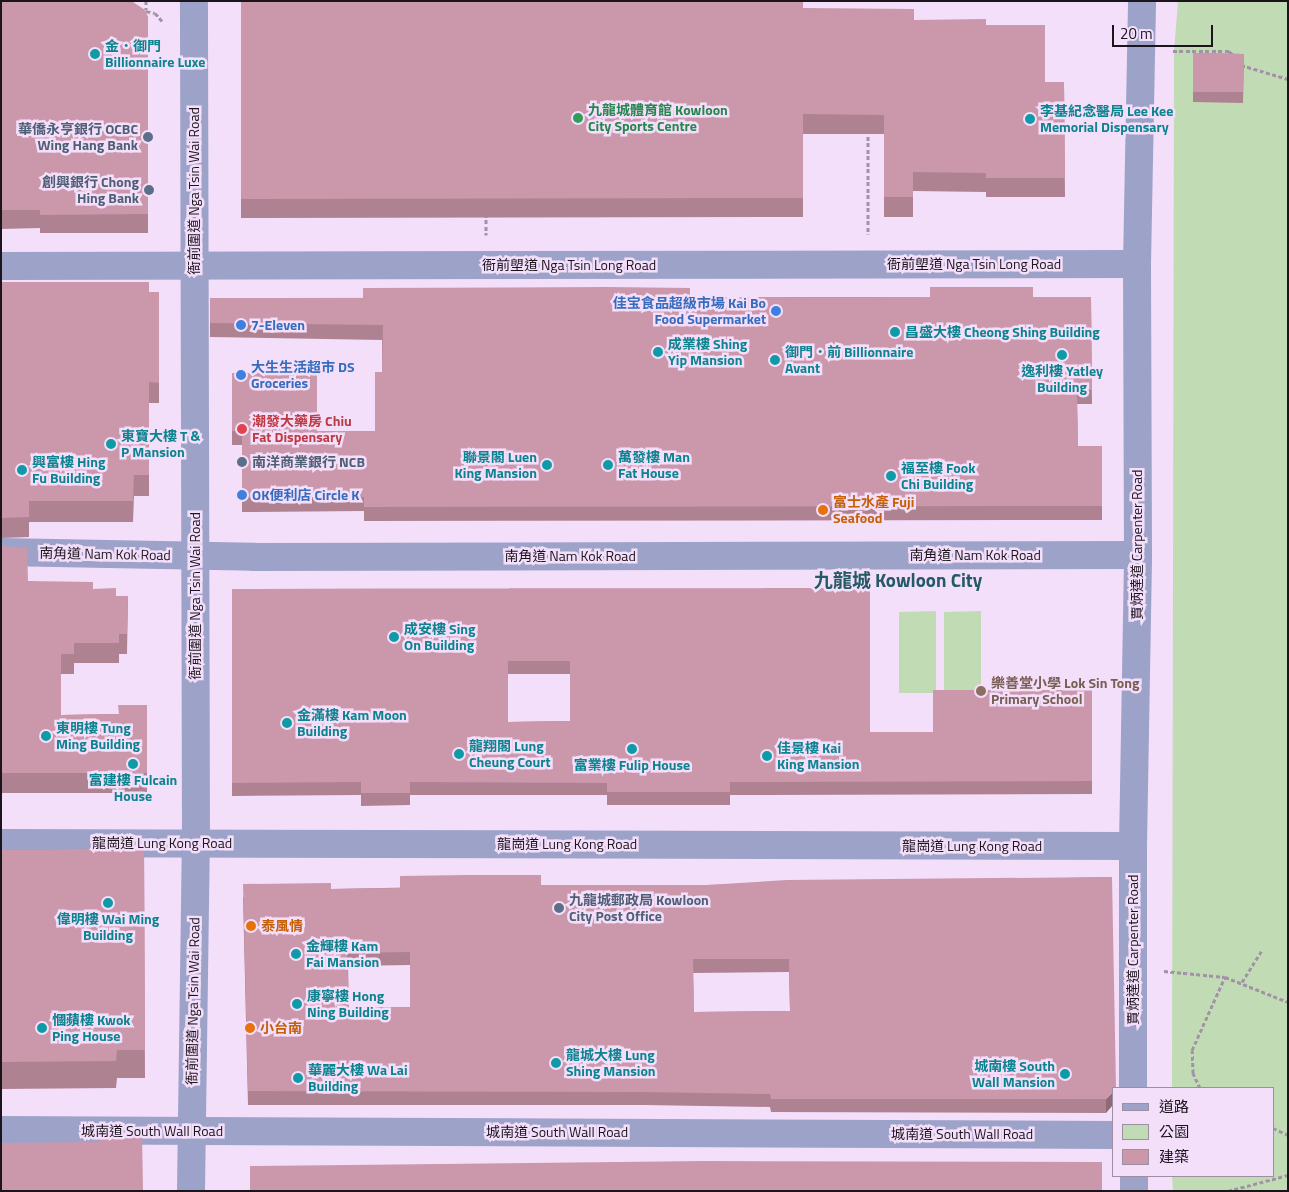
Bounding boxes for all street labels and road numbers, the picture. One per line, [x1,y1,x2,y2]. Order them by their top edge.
street label: 衙前圍道 Nga Tsin Wai Road [186,107,202,275]
street label: 衙前塱道 Nga Tsin Long Road [887,256,1061,272]
street label: 衙前塱道 Nga Tsin Long Road [482,257,656,273]
street label: 賈炳達道 Carpenter Road [1129,470,1145,620]
street label: 衙前圍道 Nga Tsin Wai Road [187,512,203,680]
street label: 南角道 Nam Kok Road [39,544,171,564]
street label: 南角道 Nam Kok Road [909,547,1041,563]
street label: 南角道 Nam Kok Road [504,548,636,564]
street label: 龍崗道 Lung Kong Road [92,835,232,851]
street label: 龍崗道 Lung Kong Road [497,836,637,852]
street label: 龍崗道 Lung Kong Road [902,838,1042,854]
street label: 賈炳達道 Carpenter Road [1125,875,1141,1025]
street label: 衙前圍道 Nga Tsin Wai Road [183,917,203,1085]
street label: 城南道 South Wall Road [81,1123,223,1139]
street label: 城南道 South Wall Road [486,1124,628,1140]
street label: 城南道 South Wall Road [891,1126,1033,1142]

